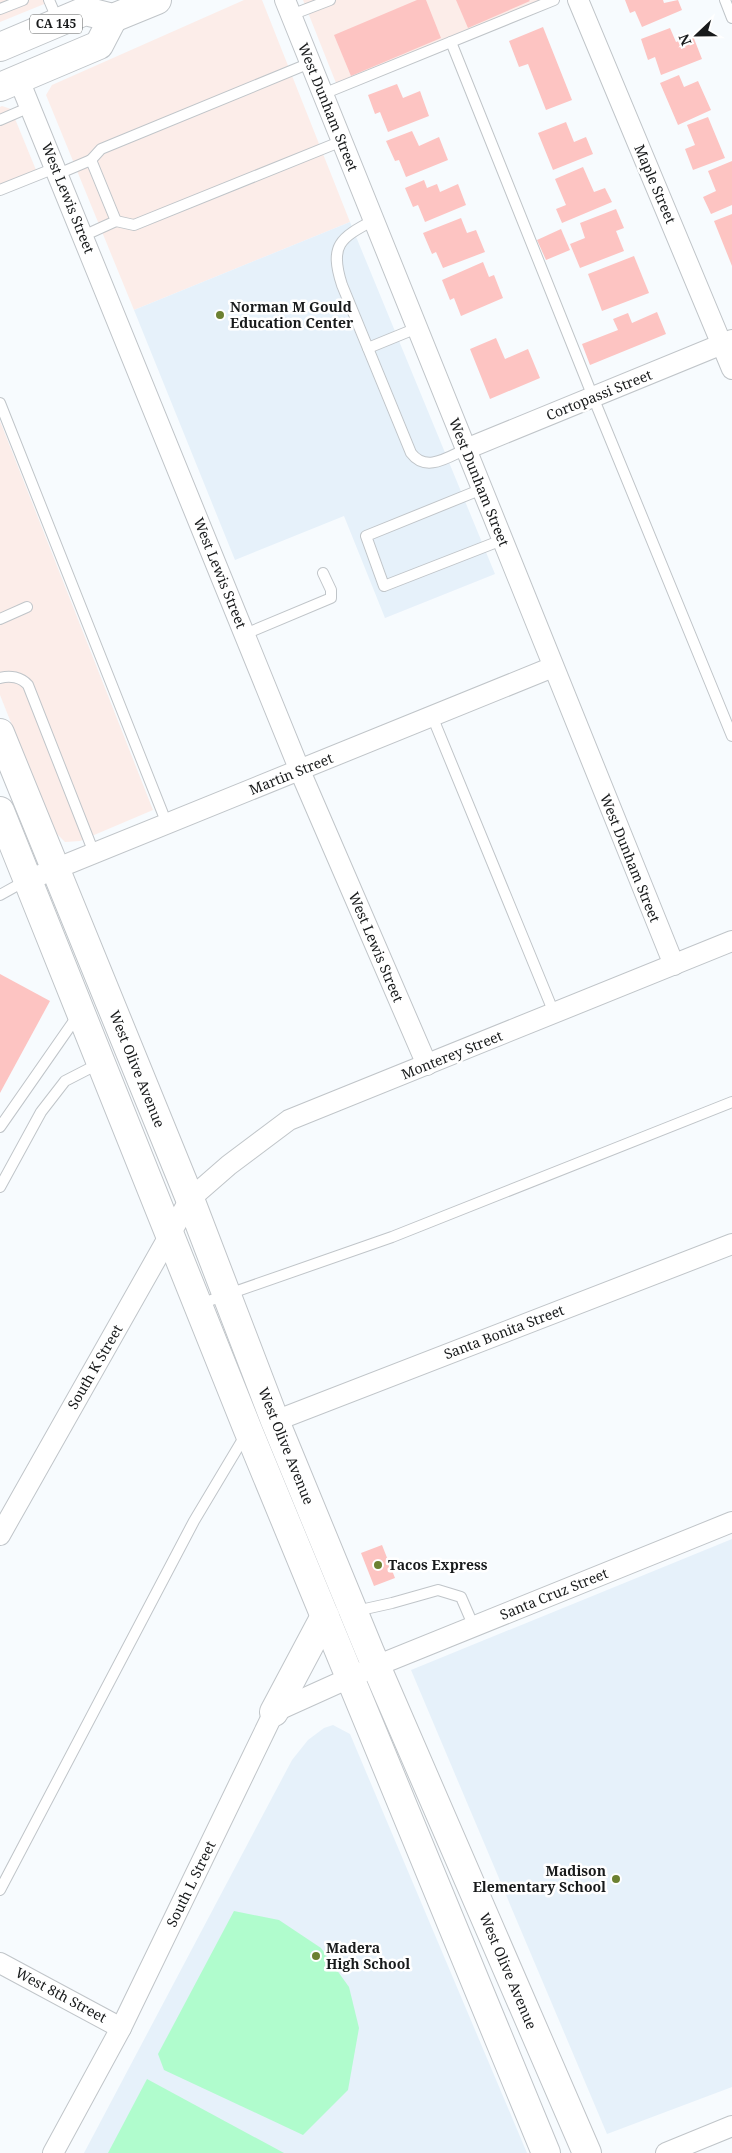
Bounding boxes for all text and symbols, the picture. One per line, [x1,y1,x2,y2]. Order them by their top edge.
north arrow [672,10,722,60]
road number: CA 145 [30,14,82,34]
text: N [674,31,695,49]
street label: West Dunham Street [294,40,363,174]
street label: West Lewis Street [38,140,99,256]
street label: Maple Street [630,141,681,226]
place label: Norman M Gould Education Center [230,297,354,332]
marker: Norman M Gould Education Center [214,309,226,321]
street label: Cortopassi Street [543,365,655,424]
street label: West Dunham Street [445,415,514,549]
street label: West Lewis Street [190,515,251,631]
street label: Martin Street [246,748,336,799]
street label: West Dunham Street [596,791,665,925]
street label: West Lewis Street [345,889,408,1005]
street label: West Olive Avenue [105,1007,170,1130]
street label: Monterey Street [398,1026,505,1083]
street label: Santa Bonita Street [441,1300,567,1363]
street label: South K Street [63,1321,126,1412]
street label: West Olive Avenue [254,1384,319,1507]
place label: Tacos Express [388,1555,488,1574]
marker: Tacos Express [372,1559,384,1571]
street label: Santa Cruz Street [497,1563,611,1624]
street label: South L Street [162,1838,220,1930]
place label: Madison Elementary School [473,1861,606,1896]
marker: Madison Elementary School [610,1873,622,1885]
street label: West Olive Avenue [475,1910,542,2032]
place label: Madera High School [326,1938,410,1973]
marker: Madera High School [310,1950,322,1962]
street label: West 8th Street [12,1963,110,2027]

